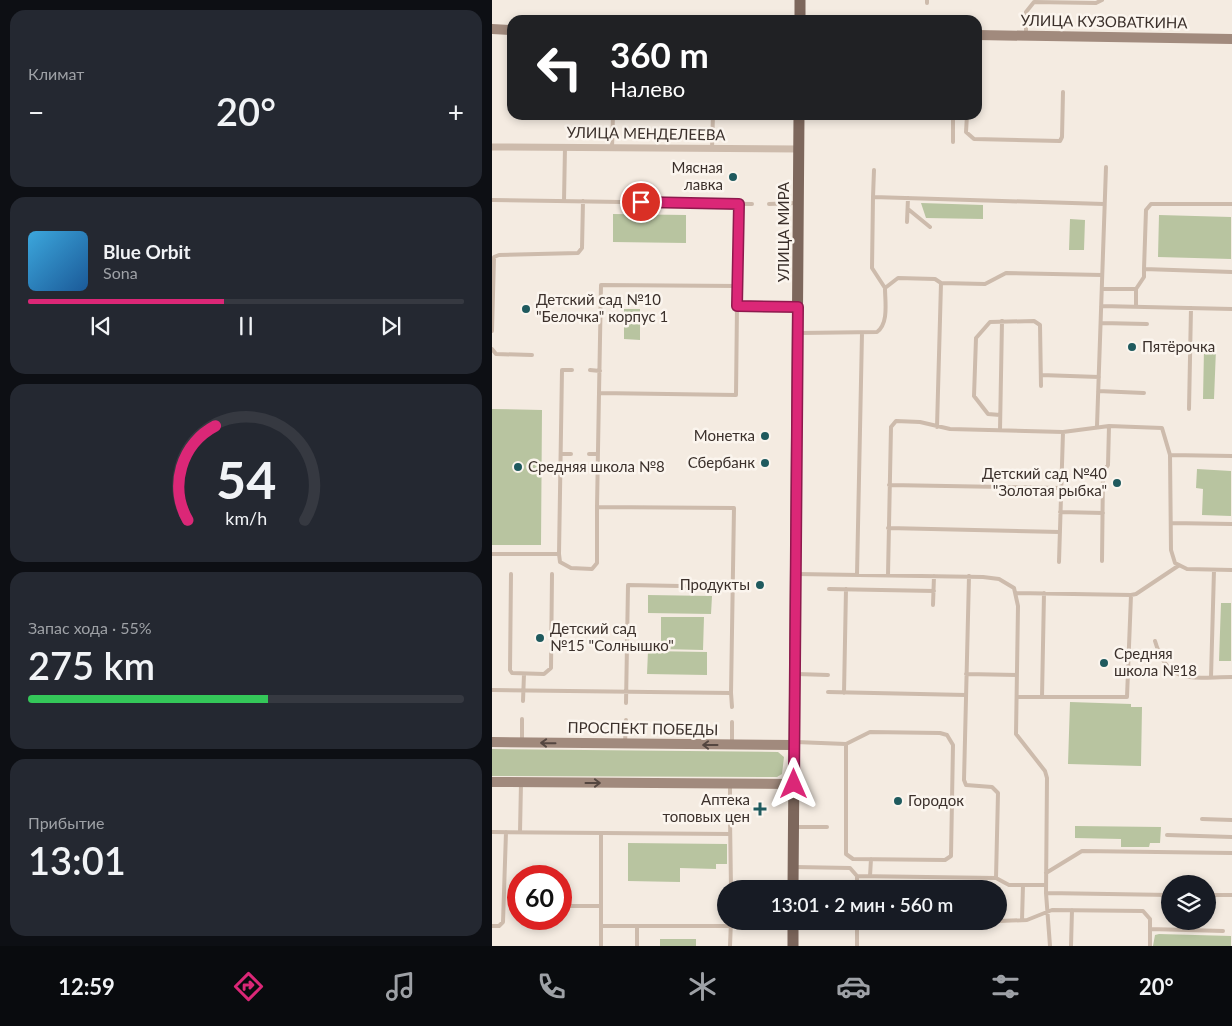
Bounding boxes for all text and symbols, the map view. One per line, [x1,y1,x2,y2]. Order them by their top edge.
street label: УЛИЦА КУЗОВАТКИНА [1020,11,1189,31]
text: 360 m [610,33,709,75]
icon: left [527,35,592,100]
text: Климат [28,64,84,83]
text: Налево [610,75,685,102]
text: 20° [216,88,276,134]
text: − [28,95,44,129]
text: + [448,95,464,129]
street label: УЛИЦА МЕНДЕЛЕЕВА [566,123,726,143]
place label: Мясная лавка [671,158,723,193]
marker: Мясная лавка [727,171,739,183]
pin [620,181,662,223]
street label: УЛИЦА МИРА [774,181,792,282]
icon: arrive [627,188,655,216]
text: Blue Orbit [103,240,191,263]
text: Sona [103,263,138,282]
place label: Детский сад №10 "Белочка" корпус 1 [536,290,668,325]
marker: Детский сад №10 "Белочка" корпус 1 [520,303,532,315]
icon: previous [87,312,115,340]
icon: pause [232,312,260,340]
icon: next [377,312,405,340]
place label: Пятёрочка [1142,337,1215,355]
marker: Пятёрочка [1126,341,1138,353]
place label: Монетка [694,426,755,444]
marker: Монетка [759,430,771,442]
text: 54 [216,448,276,510]
place label: Сбербанк [688,453,755,471]
place label: Средняя школа №8 [528,457,665,475]
marker: Сбербанк [759,457,771,469]
marker: Средняя школа №8 [512,461,524,473]
place label: Детский сад №40 "Золотая рыбка" [982,464,1107,499]
marker: Детский сад №40 "Золотая рыбка" [1111,477,1123,489]
text: km/h [225,507,267,529]
place label: Продукты [680,575,750,593]
marker: Продукты [754,579,766,591]
text: Запас хода · 55% [28,618,152,637]
place label: Детский сад №15 "Солнышко" [550,619,674,654]
marker: Детский сад №15 "Солнышко" [534,632,546,644]
text: 275 km [28,642,155,688]
place label: Средняя школа №18 [1114,644,1197,679]
marker: Средняя школа №18 [1098,657,1110,669]
street label: ПРОСПЕКТ ПОБЕДЫ [567,718,719,738]
one-way arrow [540,738,556,748]
one-way arrow [703,740,719,749]
position arrow [767,757,819,809]
one-way arrow [584,778,601,788]
place label: Аптека топовых цен [662,790,750,825]
place label: Городок [908,791,964,809]
marker: Городок [892,795,904,807]
marker: Аптека топовых цен [754,803,766,815]
text: Прибытие [28,813,104,832]
text: 13:01 [28,837,126,883]
speed limit sign: 60 [507,865,572,930]
map controls [1161,875,1216,930]
button: layers [1161,875,1216,930]
text: 13:01 · 2 мин · 560 m [771,893,953,916]
icon: directions [231,969,266,1004]
icon: music [383,969,418,1004]
icon: phone [534,969,569,1004]
icon: climate [685,969,720,1004]
icon: car [836,969,871,1004]
icon: filters [988,969,1023,1004]
text: 12:59 [58,973,115,1000]
text: 20° [1139,973,1174,1000]

